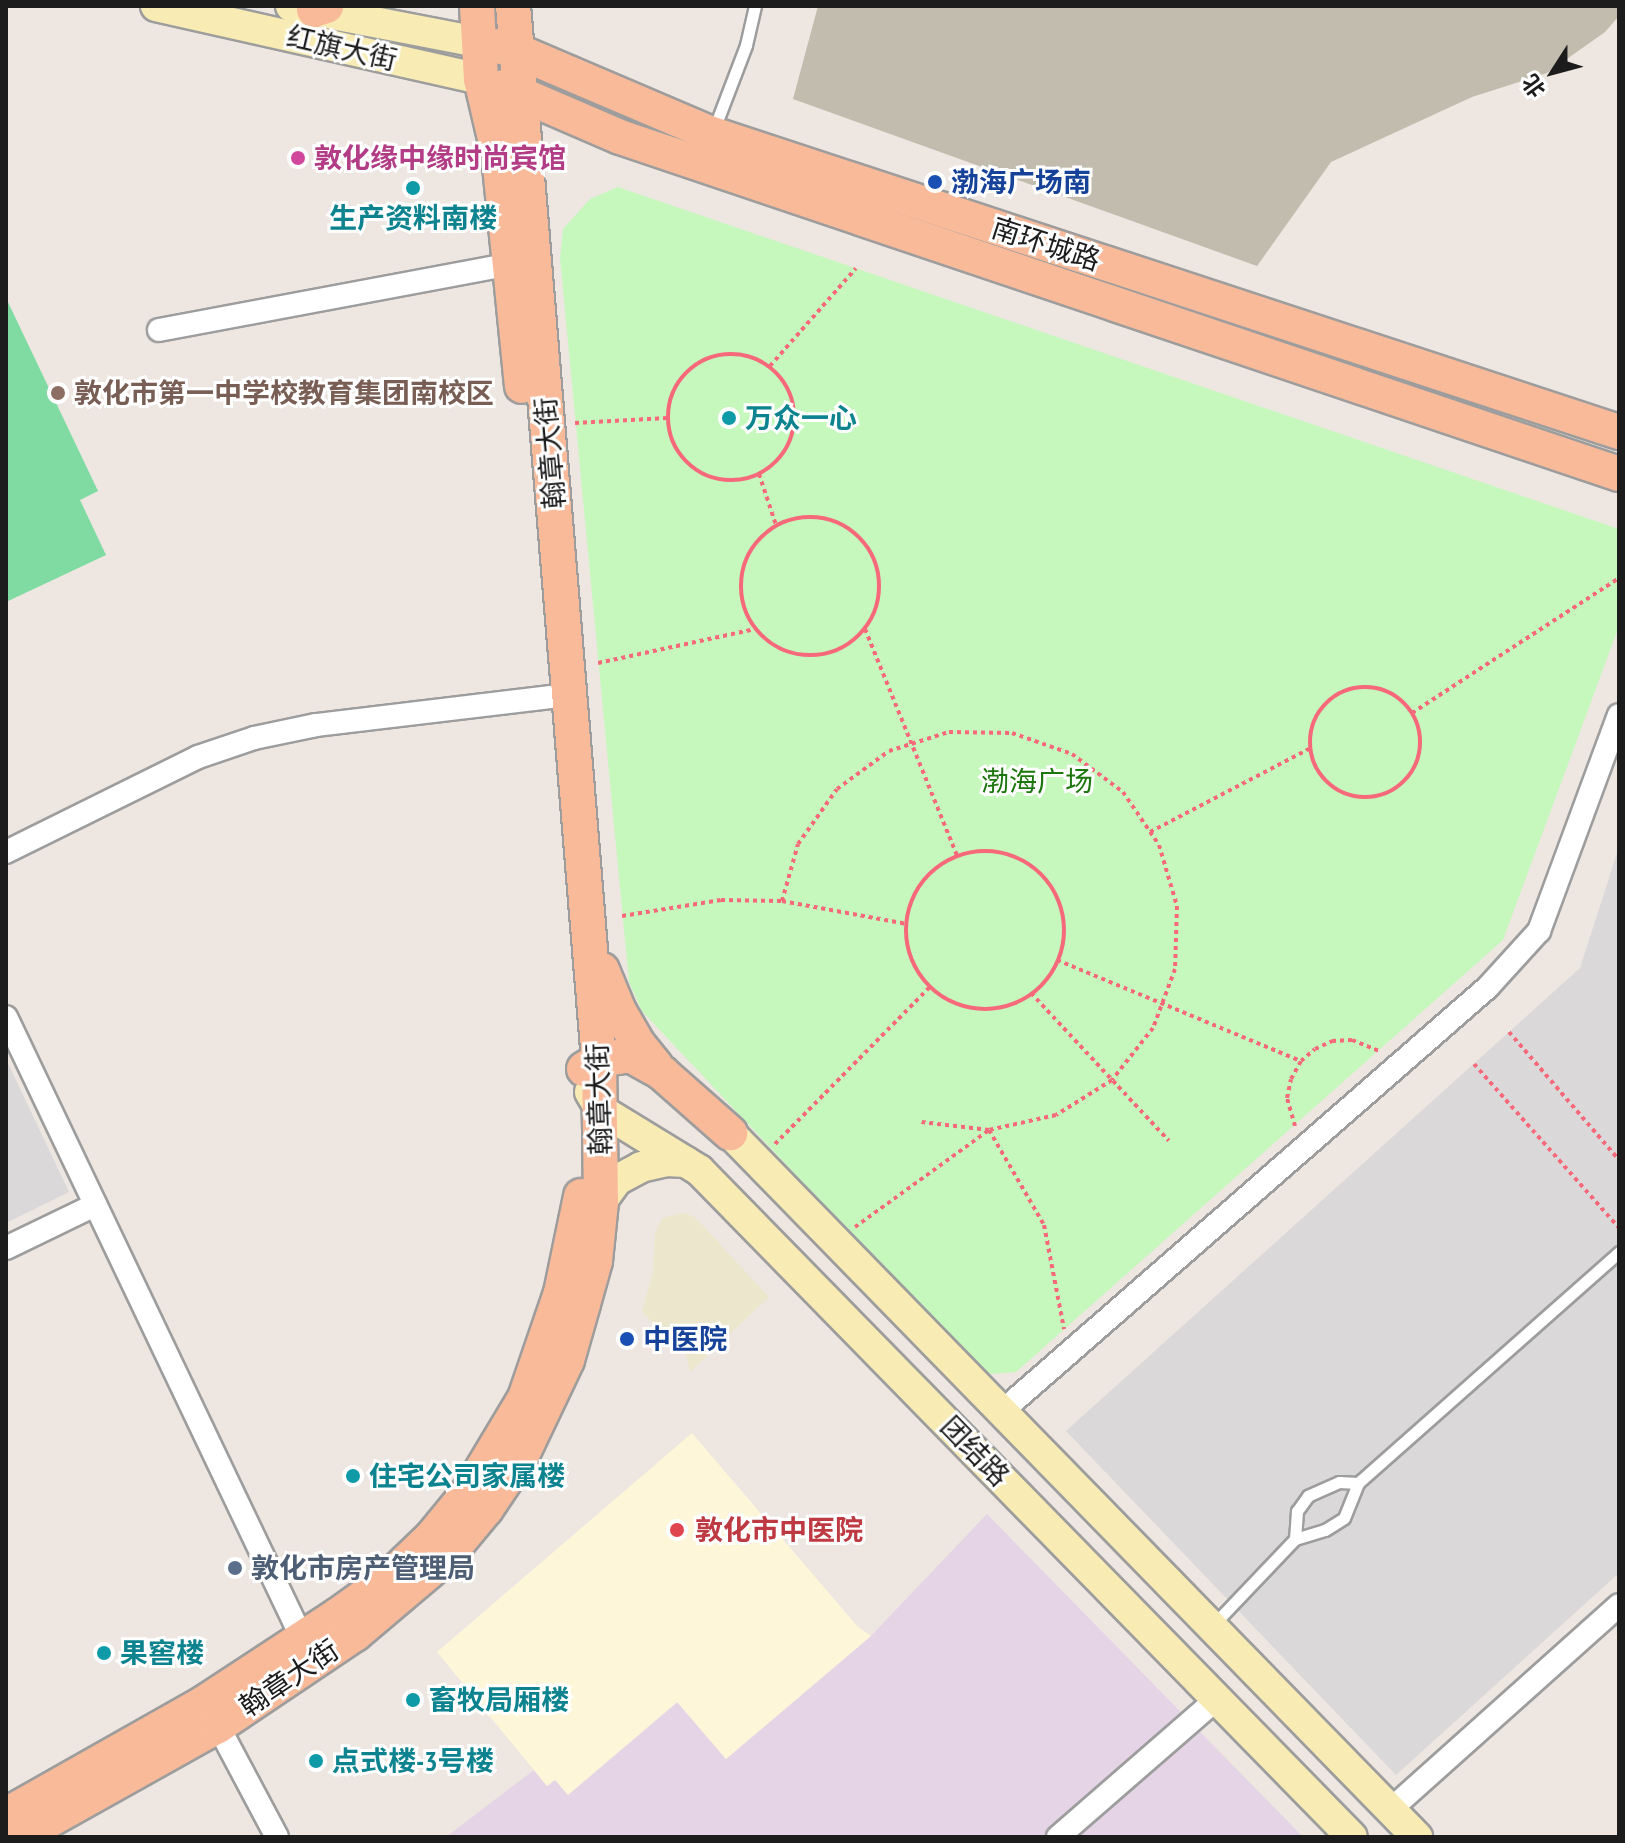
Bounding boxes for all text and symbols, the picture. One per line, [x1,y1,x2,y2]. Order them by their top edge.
street label: 红旗大街 [284,19,400,77]
north arrow [1513,32,1593,112]
text: 北 [1516,69,1551,103]
place label: 敦化缘中缘时尚宾馆 [314,141,566,175]
marker: 敦化缘中缘时尚宾馆 [289,149,307,167]
place label: 渤海广场南 [951,165,1091,199]
marker: 渤海广场南 [926,173,944,191]
marker: 生产资料南楼 [404,179,422,197]
place label: 生产资料南楼 [329,201,497,235]
street label: 南环城路 [988,211,1104,277]
place label: 敦化市第一中学校教育集团南校区 [74,376,494,410]
marker: 敦化市第一中学校教育集团南校区 [49,384,67,402]
street label: 翰章大街 [528,396,572,510]
place label: 万众一心 [745,401,857,435]
marker: 万众一心 [720,409,738,427]
park label: 渤海广场 [981,764,1093,798]
street label: 翰章大街 [580,1042,618,1156]
place label: 中医院 [643,1322,727,1356]
marker: 中医院 [618,1330,636,1348]
street label: 团结路 [934,1409,1016,1493]
place label: 住宅公司家属楼 [369,1459,565,1493]
marker: 住宅公司家属楼 [344,1467,362,1485]
place label: 敦化市中医院 [695,1513,863,1547]
marker: 敦化市中医院 [666,1519,688,1541]
place label: 敦化市房产管理局 [251,1551,475,1585]
marker: 敦化市房产管理局 [226,1559,244,1577]
street label: 翰章大街 [233,1633,345,1723]
place label: 果窖楼 [120,1636,204,1670]
marker: 果窖楼 [95,1644,113,1662]
place label: 畜牧局厢楼 [429,1683,569,1717]
marker: 畜牧局厢楼 [404,1691,422,1709]
place label: 点式楼-3号楼 [332,1744,494,1778]
marker: 点式楼-3号楼 [307,1752,325,1770]

